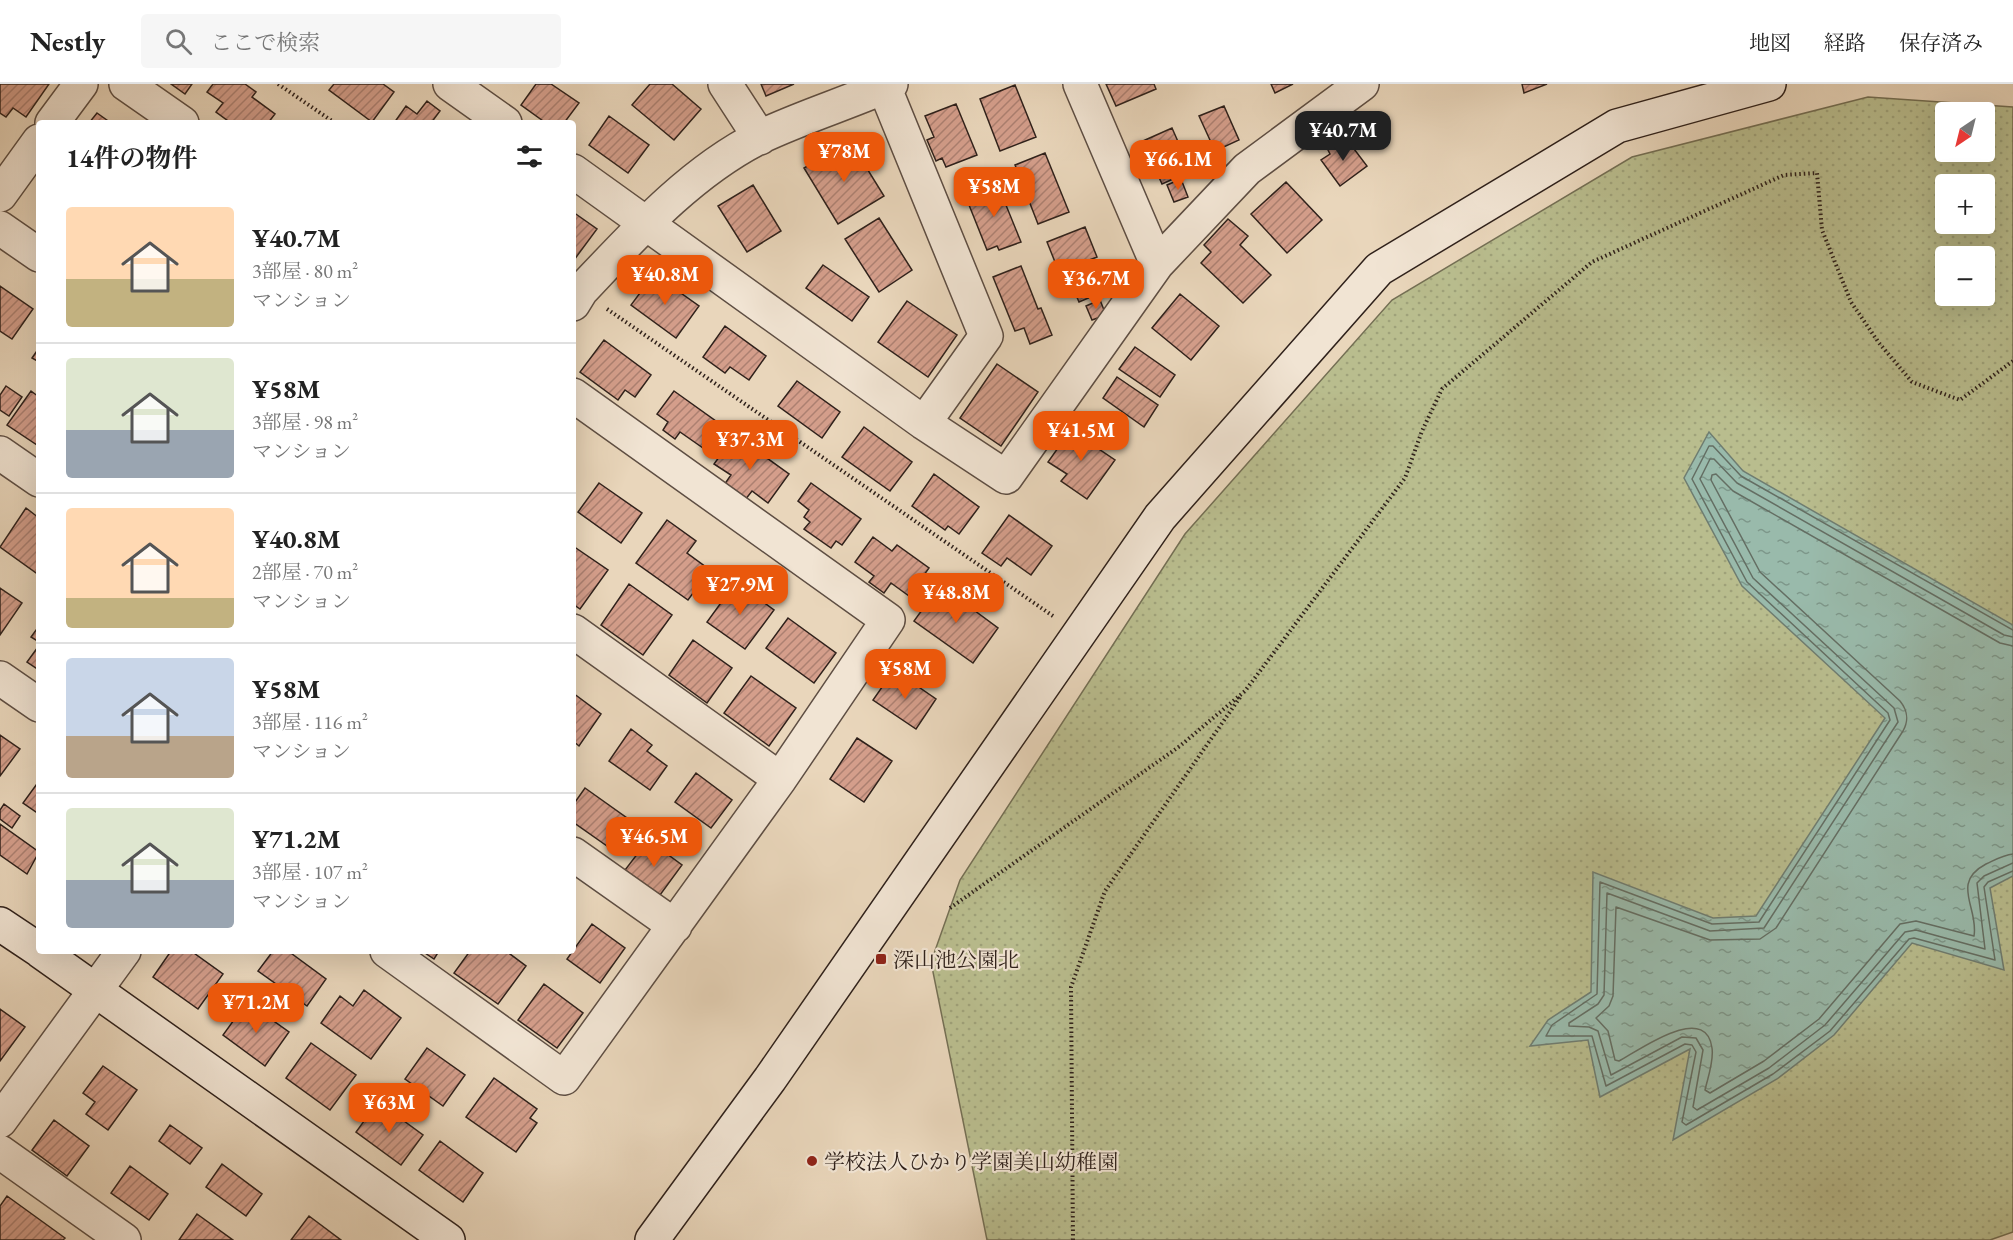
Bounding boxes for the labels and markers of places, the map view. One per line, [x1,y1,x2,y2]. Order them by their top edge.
pin: ¥40.7M [1294,111,1392,162]
pin: ¥78M [808,132,880,183]
pin: ¥66.1M [1129,140,1227,191]
pin: ¥58M [958,167,1030,218]
pin: ¥40.8M [616,255,714,306]
pin: ¥36.7M [1047,259,1145,310]
pin: ¥41.5M [1032,411,1130,462]
pin: ¥37.3M [701,420,799,471]
pin: ¥27.9M [691,565,789,616]
pin: ¥48.8M [907,573,1005,624]
pin: ¥58M [869,649,941,700]
pin: ¥46.5M [605,817,703,868]
place label: 深山池公園北 [893,946,1019,973]
marker: 深山池公園北 [874,952,888,966]
pin: ¥71.2M [207,983,305,1034]
pin: ¥63M [353,1083,425,1134]
place label: 学校法人ひかり学園美山幼稚園 [824,1148,1118,1175]
marker: 学校法人ひかり学園美山幼稚園 [805,1154,819,1168]

